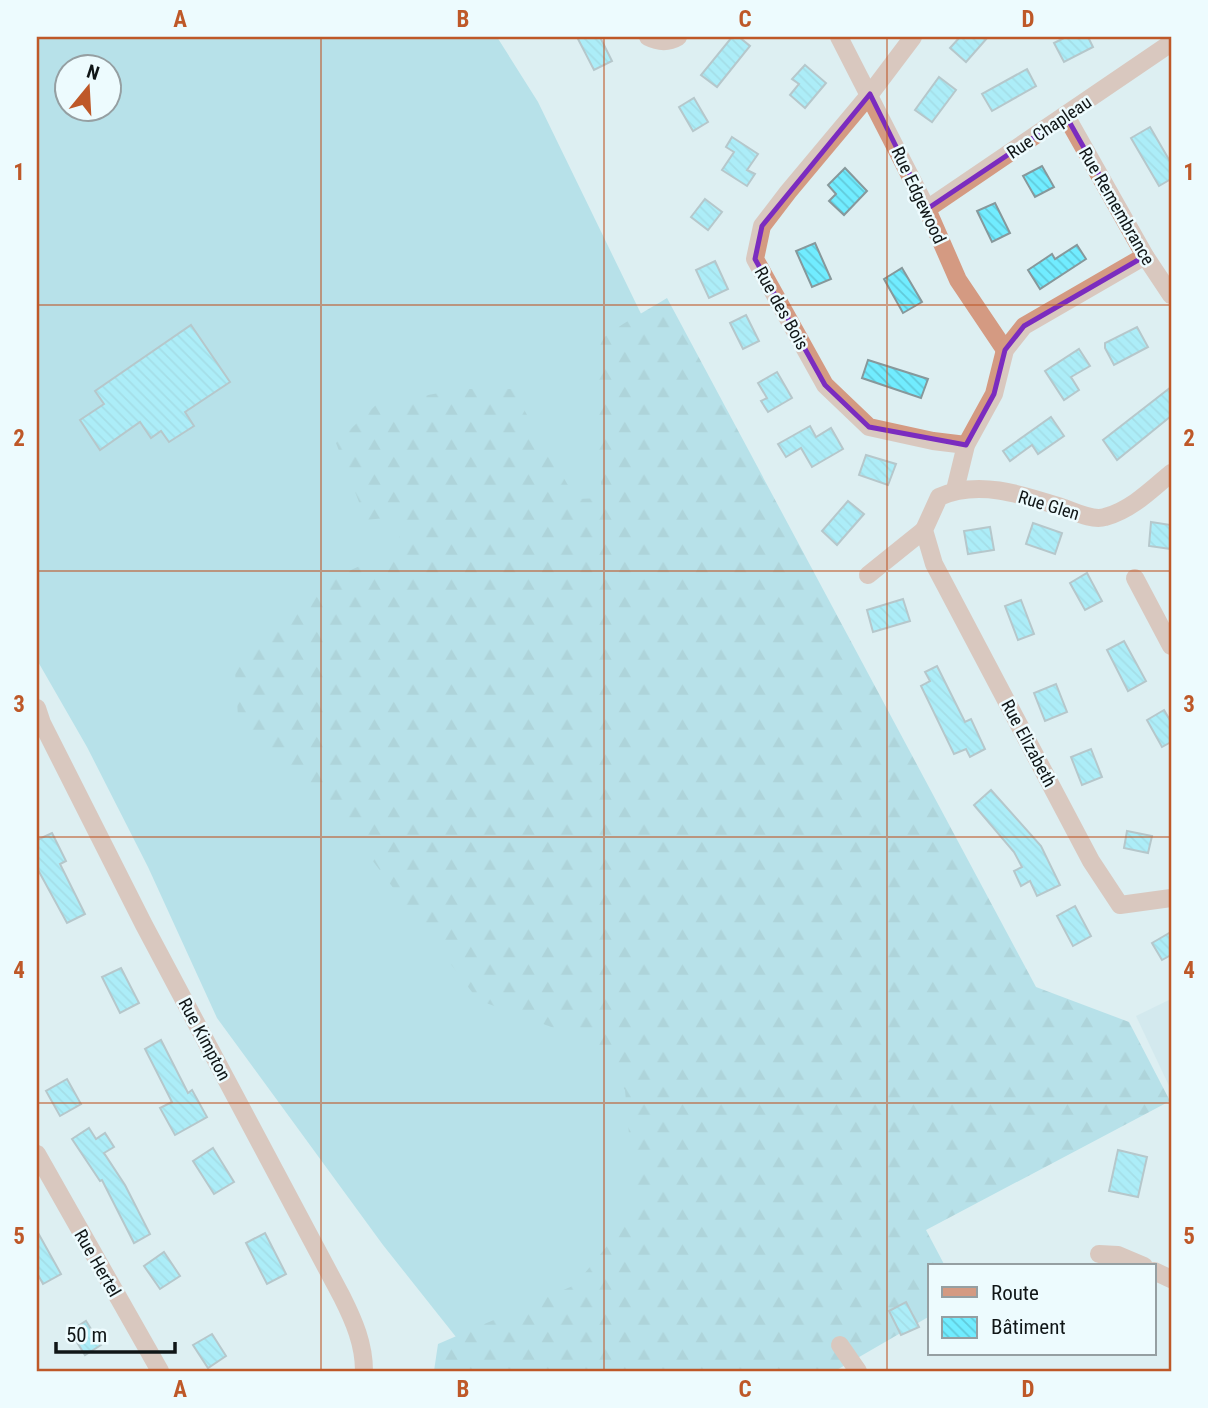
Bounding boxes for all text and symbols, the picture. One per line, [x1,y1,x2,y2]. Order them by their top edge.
text: A [173,6,187,33]
text: B [457,6,469,33]
text: C [738,6,752,33]
text: D [1022,6,1035,33]
north arrow [52,52,122,122]
text: N [84,60,102,85]
street label: Rue Chapleau [1003,91,1095,163]
street label: Rue Edgewood [887,143,951,247]
street label: Rue Remembrance [1075,143,1159,269]
text: 1 [13,159,25,186]
text: 1 [1183,159,1195,186]
street label: Rue des Bois [751,263,813,353]
text: 2 [13,425,25,452]
text: 2 [1183,425,1195,452]
street label: Rue Glen [1016,486,1082,524]
text: 3 [13,691,25,718]
text: 3 [1183,691,1195,718]
street label: Rue Elizabeth [997,696,1061,790]
text: 4 [13,957,25,984]
text: 4 [1183,957,1195,984]
street label: Rue Kimpton [175,994,235,1084]
text: 5 [13,1223,25,1250]
text: 5 [1183,1223,1195,1250]
street label: Rue Hertel [70,1226,126,1300]
legend [928,1264,1156,1356]
text: Route [991,1281,1039,1305]
scale bar [56,1310,175,1354]
text: Bâtiment [991,1315,1066,1339]
text: 50 m [66,1323,107,1347]
text: A [173,1376,187,1403]
text: B [457,1376,469,1403]
text: C [738,1376,752,1403]
text: D [1022,1376,1035,1403]

